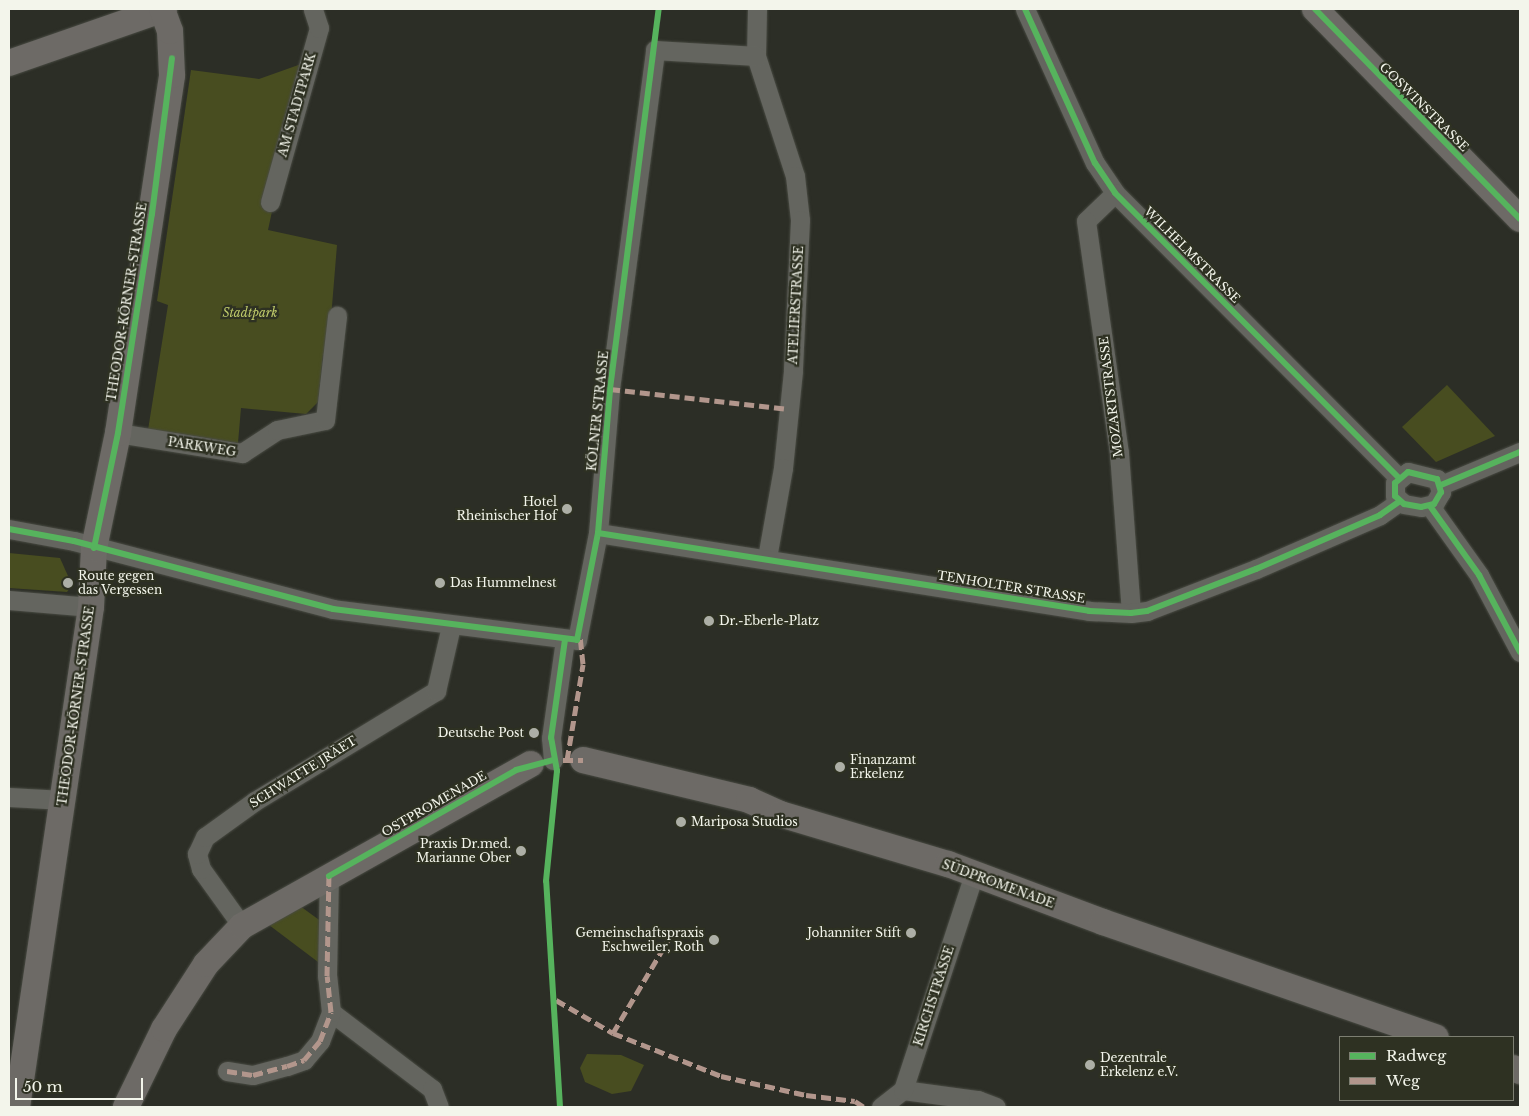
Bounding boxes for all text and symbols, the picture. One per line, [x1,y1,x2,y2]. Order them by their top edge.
street label: AM STADTPARK [275,51,319,159]
street label: GOSWINSTRASSE [1377,60,1471,154]
street label: THEODOR-KÖRNER-STRASSE [104,201,150,403]
street label: WILHELMSTRASSE [1141,204,1243,306]
street label: ATELIERSTRASSE [786,245,806,365]
park label: Stadtpark [223,306,277,320]
street label: MOZARTSTRASSE [1096,336,1126,458]
street label: KÖLNER STRASSE [584,350,612,472]
street label: PARKWEG [167,435,237,459]
place label: Hotel Rheinischer Hof [456,495,557,523]
marker: Hotel Rheinischer Hof [561,503,573,515]
street label: TENHOLTER STRASSE [936,568,1086,606]
place label: Route gegen das Vergessen [78,569,163,597]
place label: Das Hummelnest [450,576,557,590]
marker: Route gegen das Vergessen [62,577,74,589]
marker: Das Hummelnest [434,577,446,589]
street label: THEODOR-KÖRNER-STRASSE [55,605,97,807]
place label: Dr.-Eberle-Platz [719,614,819,628]
marker: Dr.-Eberle-Platz [703,615,715,627]
place label: Deutsche Post [438,726,524,740]
marker: Deutsche Post [528,727,540,739]
street label: SCHWATTE JRÄET [247,733,359,811]
place label: Finanzamt Erkelenz [850,753,916,781]
marker: Finanzamt Erkelenz [834,761,846,773]
street label: OSTPROMENADE [379,768,489,840]
place label: Mariposa Studios [691,815,798,829]
marker: Mariposa Studios [675,816,687,828]
place label: Praxis Dr.med. Marianne Ober [416,837,511,865]
marker: Praxis Dr.med. Marianne Ober [515,845,527,857]
street label: SÜDPROMENADE [940,857,1056,911]
place label: Gemeinschaftspraxis Eschweiler, Roth [575,926,704,954]
place label: Johanniter Stift [807,926,901,940]
marker: Johanniter Stift [905,927,917,939]
marker: Gemeinschaftspraxis Eschweiler, Roth [708,934,720,946]
street label: KIRCHSTRASSE [911,944,957,1048]
legend [1339,1036,1514,1101]
text: Radweg [1386,1046,1446,1065]
place label: Dezentrale Erkelenz e.V. [1100,1051,1178,1079]
marker: Dezentrale Erkelenz e.V. [1084,1059,1096,1071]
scale bar [18,1068,145,1100]
text: Weg [1386,1071,1420,1090]
text: 50 m [23,1077,63,1096]

